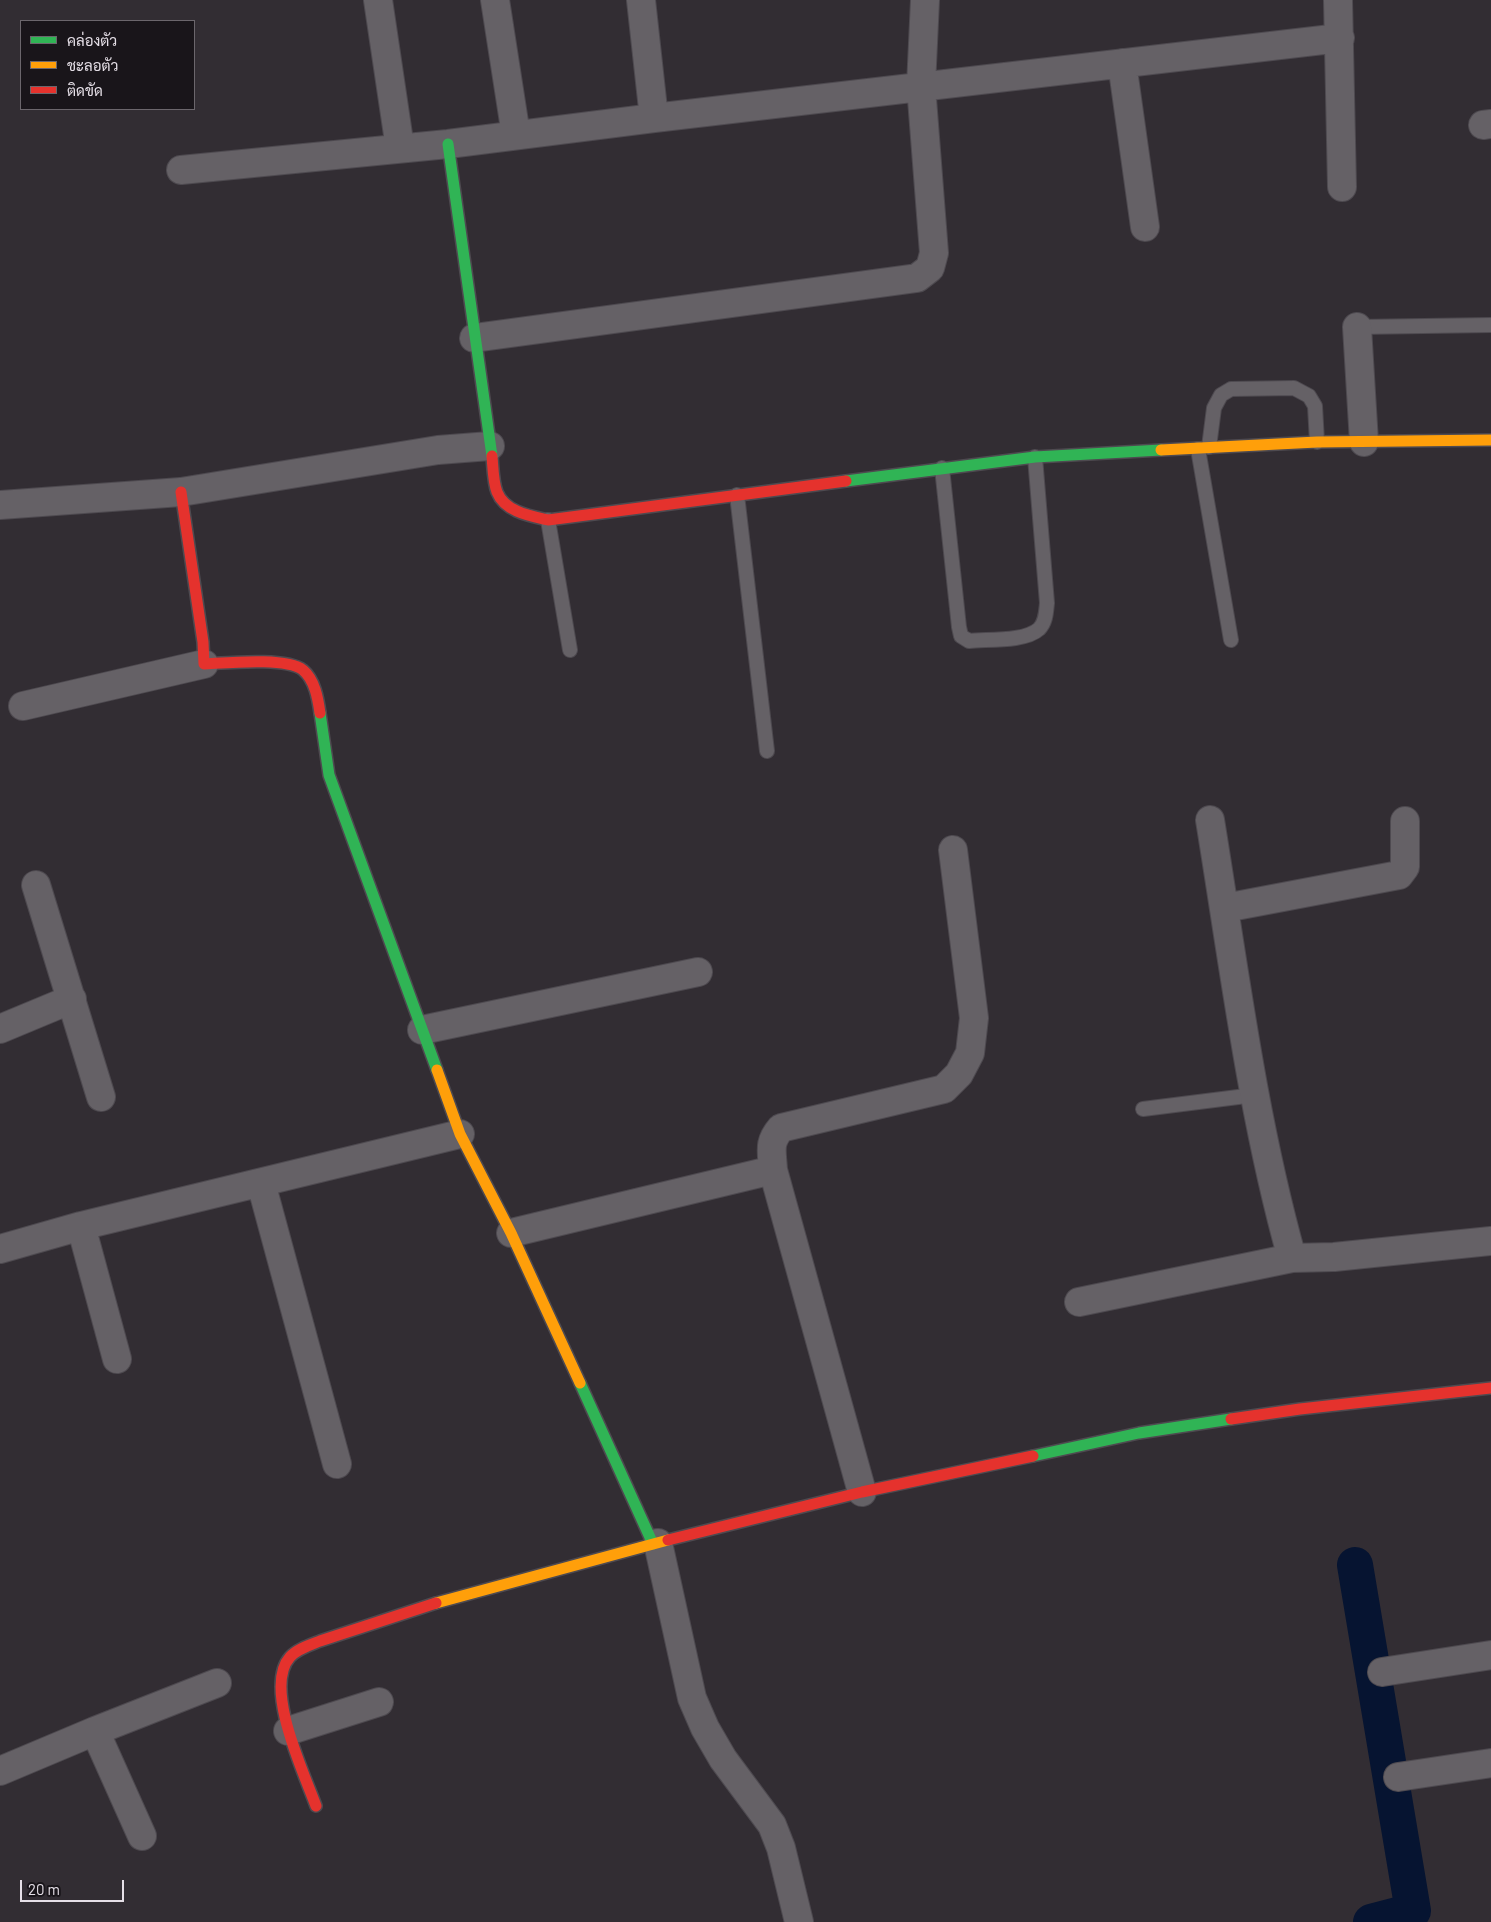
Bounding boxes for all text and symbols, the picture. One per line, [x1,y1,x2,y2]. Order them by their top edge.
legend [20,20,195,110]
text: คล่องตัว [67,31,117,49]
text: ชะลอตัว [67,56,118,74]
text: ติดขัด [67,81,103,99]
scale bar [22,1870,126,1902]
text: 20 m [28,1880,60,1898]

